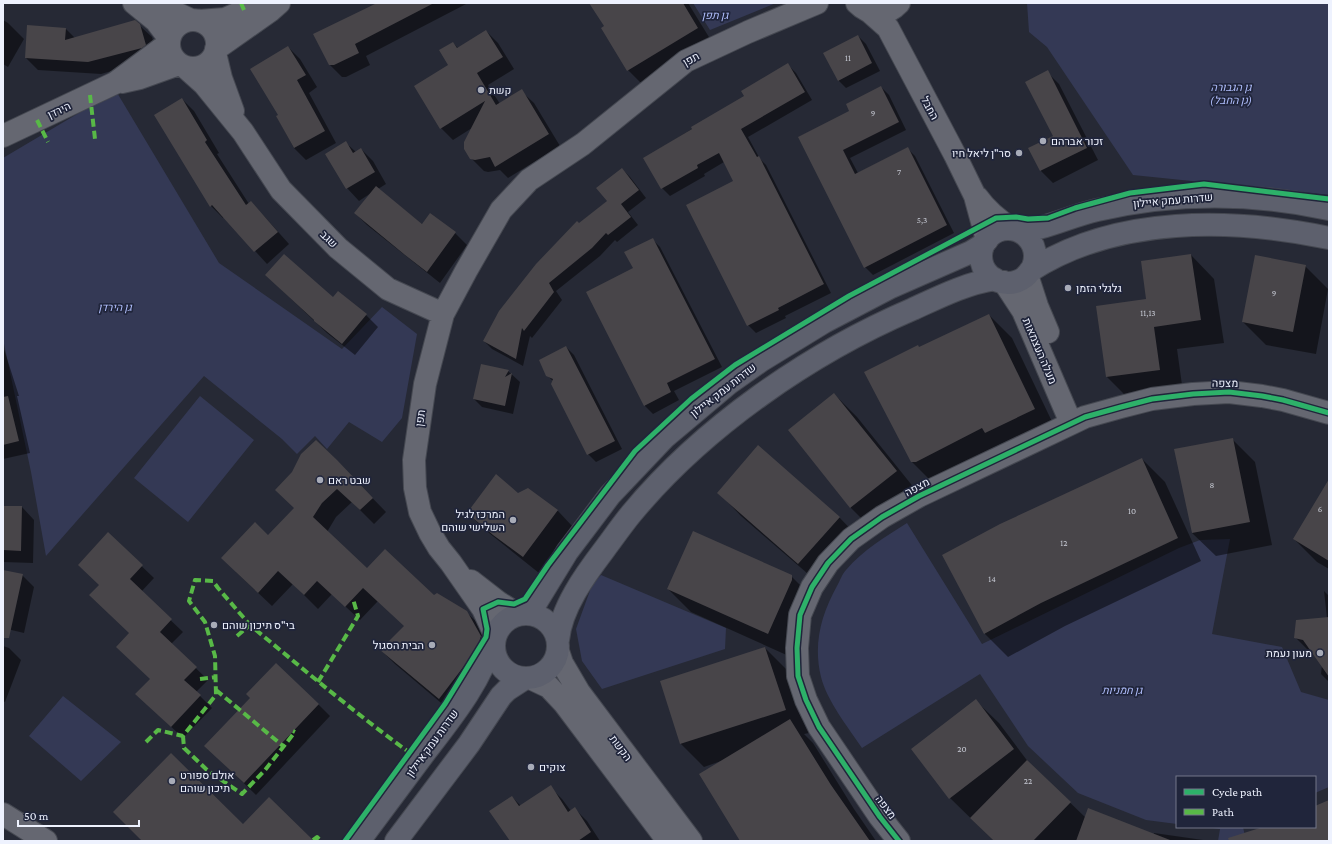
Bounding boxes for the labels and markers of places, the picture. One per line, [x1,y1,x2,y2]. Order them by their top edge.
place label: קשת [489,84,511,96]
marker: קשת [476,85,486,95]
place label: זכור אברהם [1051,135,1103,147]
marker: זכור אברהם [1038,136,1048,146]
place label: סר"ן ליאל חיו [952,147,1011,159]
marker: סר"ן ליאל חיו [1014,148,1024,158]
place label: גלגלי הזמן [1076,282,1122,294]
marker: גלגלי הזמן [1063,283,1073,293]
place label: שבט ראם [328,474,371,486]
marker: שבט ראם [315,475,325,485]
place label: המרכז לגיל השלישי שוהם [441,508,505,533]
marker: המרכז לגיל השלישי שוהם [508,515,518,525]
place label: בי"ס תיכון שוהם [222,619,295,631]
marker: בי"ס תיכון שוהם [209,620,219,630]
place label: הבית הסגול [373,639,424,651]
marker: הבית הסגול [427,640,437,650]
place label: מעון נעמת [1266,647,1312,659]
marker: מעון נעמת [1315,648,1325,658]
place label: צוקים [539,761,565,773]
marker: צוקים [526,762,536,772]
place label: אולם ספורט תיכון שוהם [180,769,234,794]
marker: אולם ספורט תיכון שוהם [167,776,177,786]

